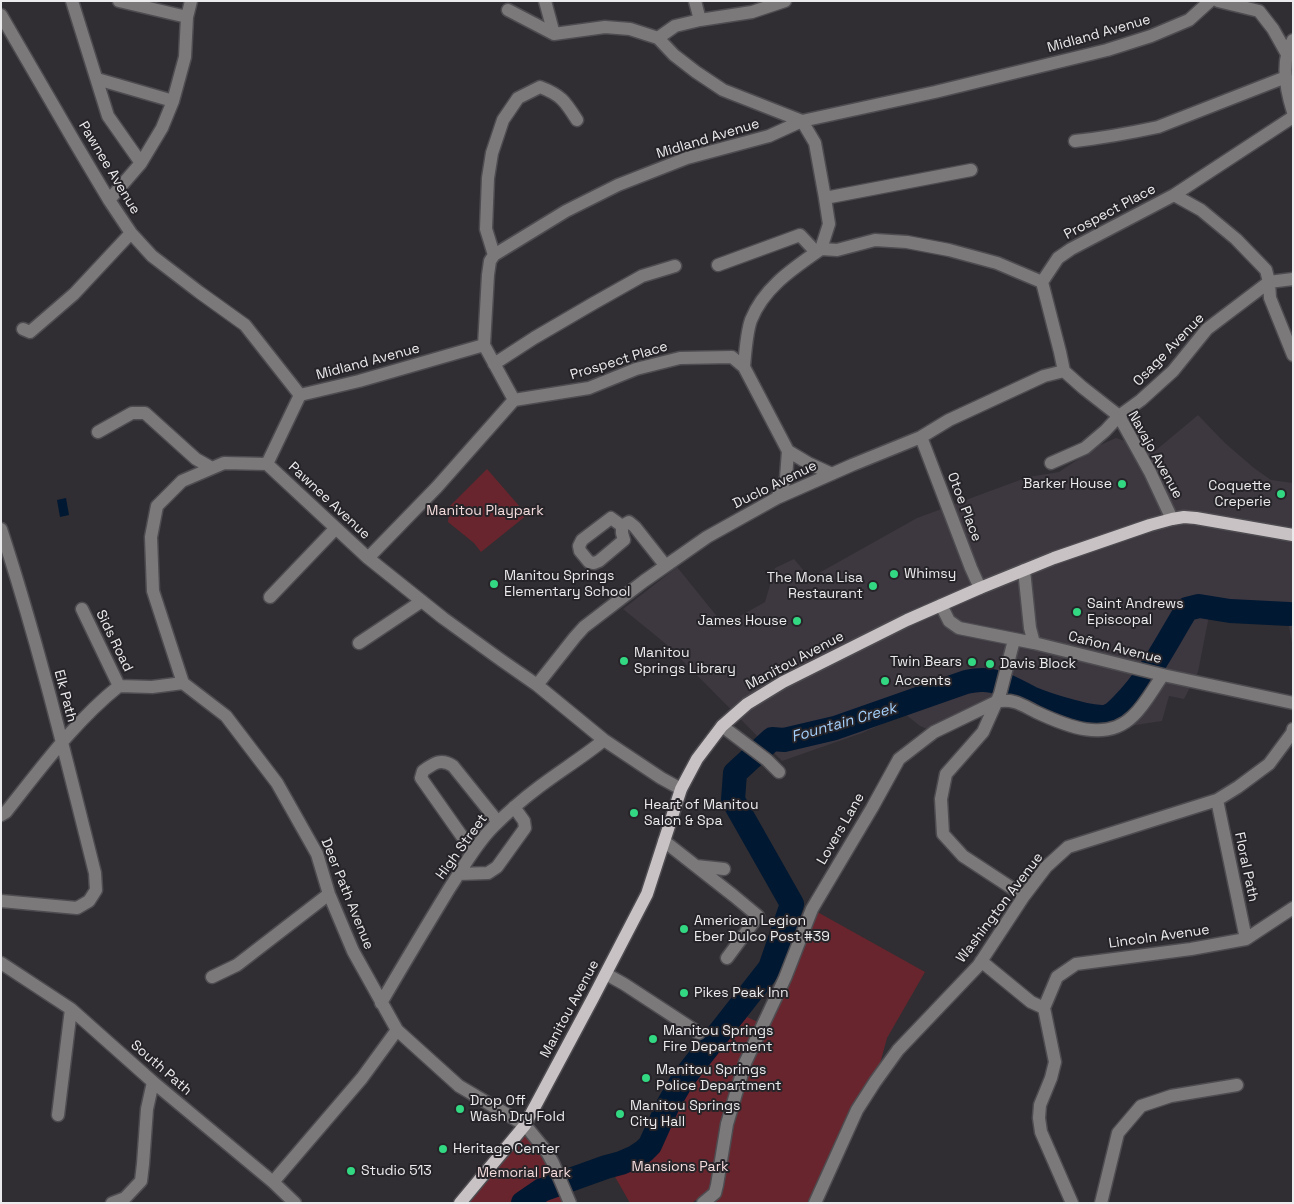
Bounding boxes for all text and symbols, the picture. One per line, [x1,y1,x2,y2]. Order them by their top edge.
street label: Midland Avenue [1045,11,1153,57]
street label: Midland Avenue [655,115,761,163]
street label: Pawnee Avenue [75,118,143,218]
street label: Prospect Place [1061,181,1159,243]
street label: Osage Avenue [1130,310,1208,390]
street label: Prospect Place [568,338,670,384]
street label: Midland Avenue [314,340,422,384]
street label: Navajo Avenue [1124,408,1186,502]
street label: Duclo Avenue [730,457,820,513]
street label: Pawnee Avenue [285,459,373,543]
street label: Otoe Place [943,470,985,544]
place label: Barker House [1023,476,1112,492]
marker: Barker House [1116,478,1128,490]
place label: Coquette Creperie [1208,478,1271,511]
marker: Coquette Creperie [1275,488,1287,500]
park label: Manitou Playpark [426,503,544,519]
place label: Whimsy [904,566,956,582]
place label: Manitou Springs Elementary School [504,568,630,600]
marker: Whimsy [888,568,900,580]
place label: The Mona Lisa Restaurant [767,570,863,602]
marker: Manitou Springs Elementary School [488,578,500,590]
marker: The Mona Lisa Restaurant [867,580,879,592]
place label: Saint Andrews Episcopal [1087,596,1184,628]
marker: Saint Andrews Episcopal [1071,606,1083,618]
street label: Sids Road [92,607,136,675]
place label: James House [698,613,787,629]
marker: James House [791,615,803,627]
street label: Manitou Avenue [743,628,847,694]
street label: Cañon Avenue [1066,628,1164,668]
place label: Manitou Springs Library [634,645,736,678]
place label: Twin Bears [890,654,962,670]
marker: Manitou Springs Library [618,655,630,667]
marker: Twin Bears [966,656,978,668]
place label: Davis Block [1000,656,1076,672]
marker: Davis Block [984,658,996,670]
street label: Elk Path [50,668,80,724]
place label: Accents [895,673,951,689]
marker: Accents [879,675,891,687]
water label: Fountain Creek [789,699,899,747]
street label: Lovers Lane [814,790,868,868]
place label: Heart of Manitou Salon & Spa [644,797,759,830]
marker: Heart of Manitou Salon & Spa [628,807,640,819]
street label: High Street [433,811,491,883]
street label: Floral Path [1230,831,1262,903]
street label: Deer Path Avenue [317,836,377,952]
street label: Washington Avenue [953,850,1047,966]
place label: American Legion Eber Dulco Post #39 [694,913,830,946]
street label: Lincoln Avenue [1107,922,1211,952]
marker: American Legion Eber Dulco Post #39 [678,923,690,935]
street label: Manitou Avenue [537,957,603,1061]
place label: Pikes Peak Inn [694,985,789,1001]
marker: Pikes Peak Inn [678,987,690,999]
place label: Manitou Springs Fire Department [663,1023,773,1056]
marker: Manitou Springs Fire Department [647,1033,659,1045]
street label: South Path [127,1037,195,1099]
place label: Manitou Springs Police Department [656,1062,781,1094]
marker: Manitou Springs Police Department [640,1072,652,1084]
place label: Drop Off Wash Dry Fold [470,1093,565,1126]
place label: Manitou Springs City Hall [630,1098,740,1130]
marker: Drop Off Wash Dry Fold [454,1103,466,1115]
marker: Manitou Springs City Hall [614,1108,626,1120]
place label: Heritage Center [453,1141,560,1157]
marker: Heritage Center [437,1143,449,1155]
park label: Mansions Park [632,1159,728,1175]
place label: Studio 513 [361,1163,432,1179]
marker: Studio 513 [345,1165,357,1177]
park label: Memorial Park [477,1165,571,1181]

